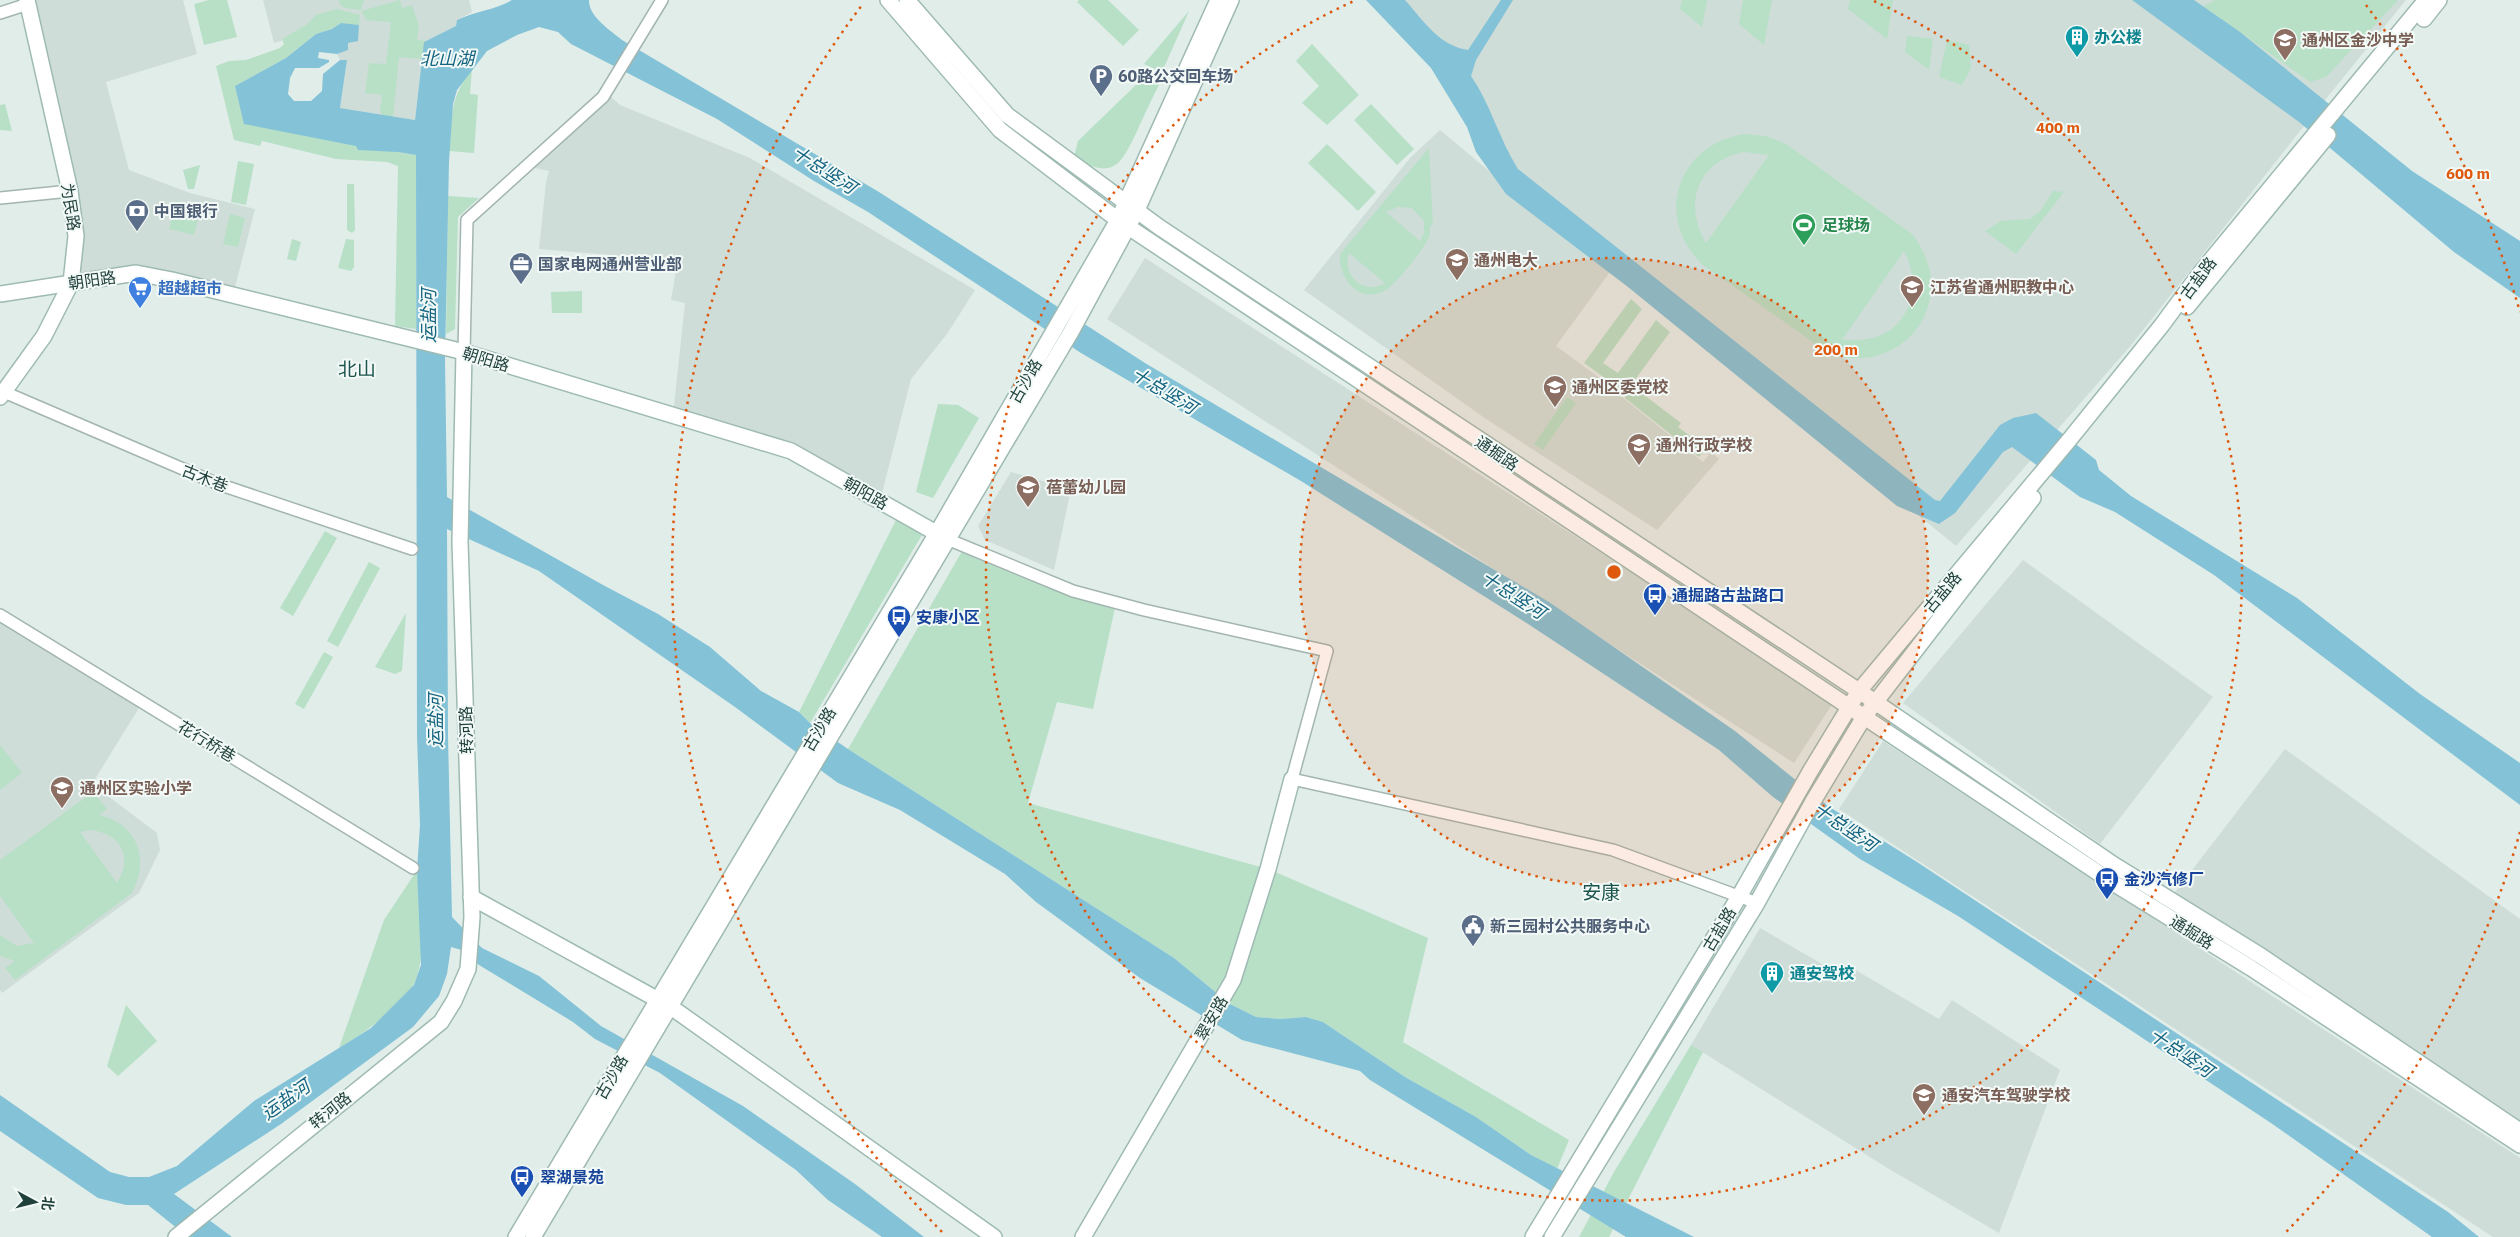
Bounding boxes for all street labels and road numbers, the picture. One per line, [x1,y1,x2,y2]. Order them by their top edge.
street label: 为民路 [57,182,85,232]
street label: 古盐路 [2176,253,2220,303]
street label: 朝阳路 [67,267,117,293]
street label: 朝阳路 [460,342,512,376]
street label: 古沙路 [1004,355,1046,407]
street label: 通掘路 [1472,431,1522,475]
street label: 古木巷 [179,460,231,496]
street label: 朝阳路 [840,473,892,513]
street label: 古盐路 [1919,567,1965,617]
street label: 古沙路 [798,703,840,755]
street label: 转河路 [455,706,477,754]
street label: 花行桥巷 [174,716,240,766]
street label: 古盐路 [1698,903,1740,955]
street label: 通掘路 [2166,911,2218,953]
street label: 翠安路 [1190,992,1232,1044]
street label: 古沙路 [590,1051,632,1103]
street label: 转河路 [305,1087,355,1133]

